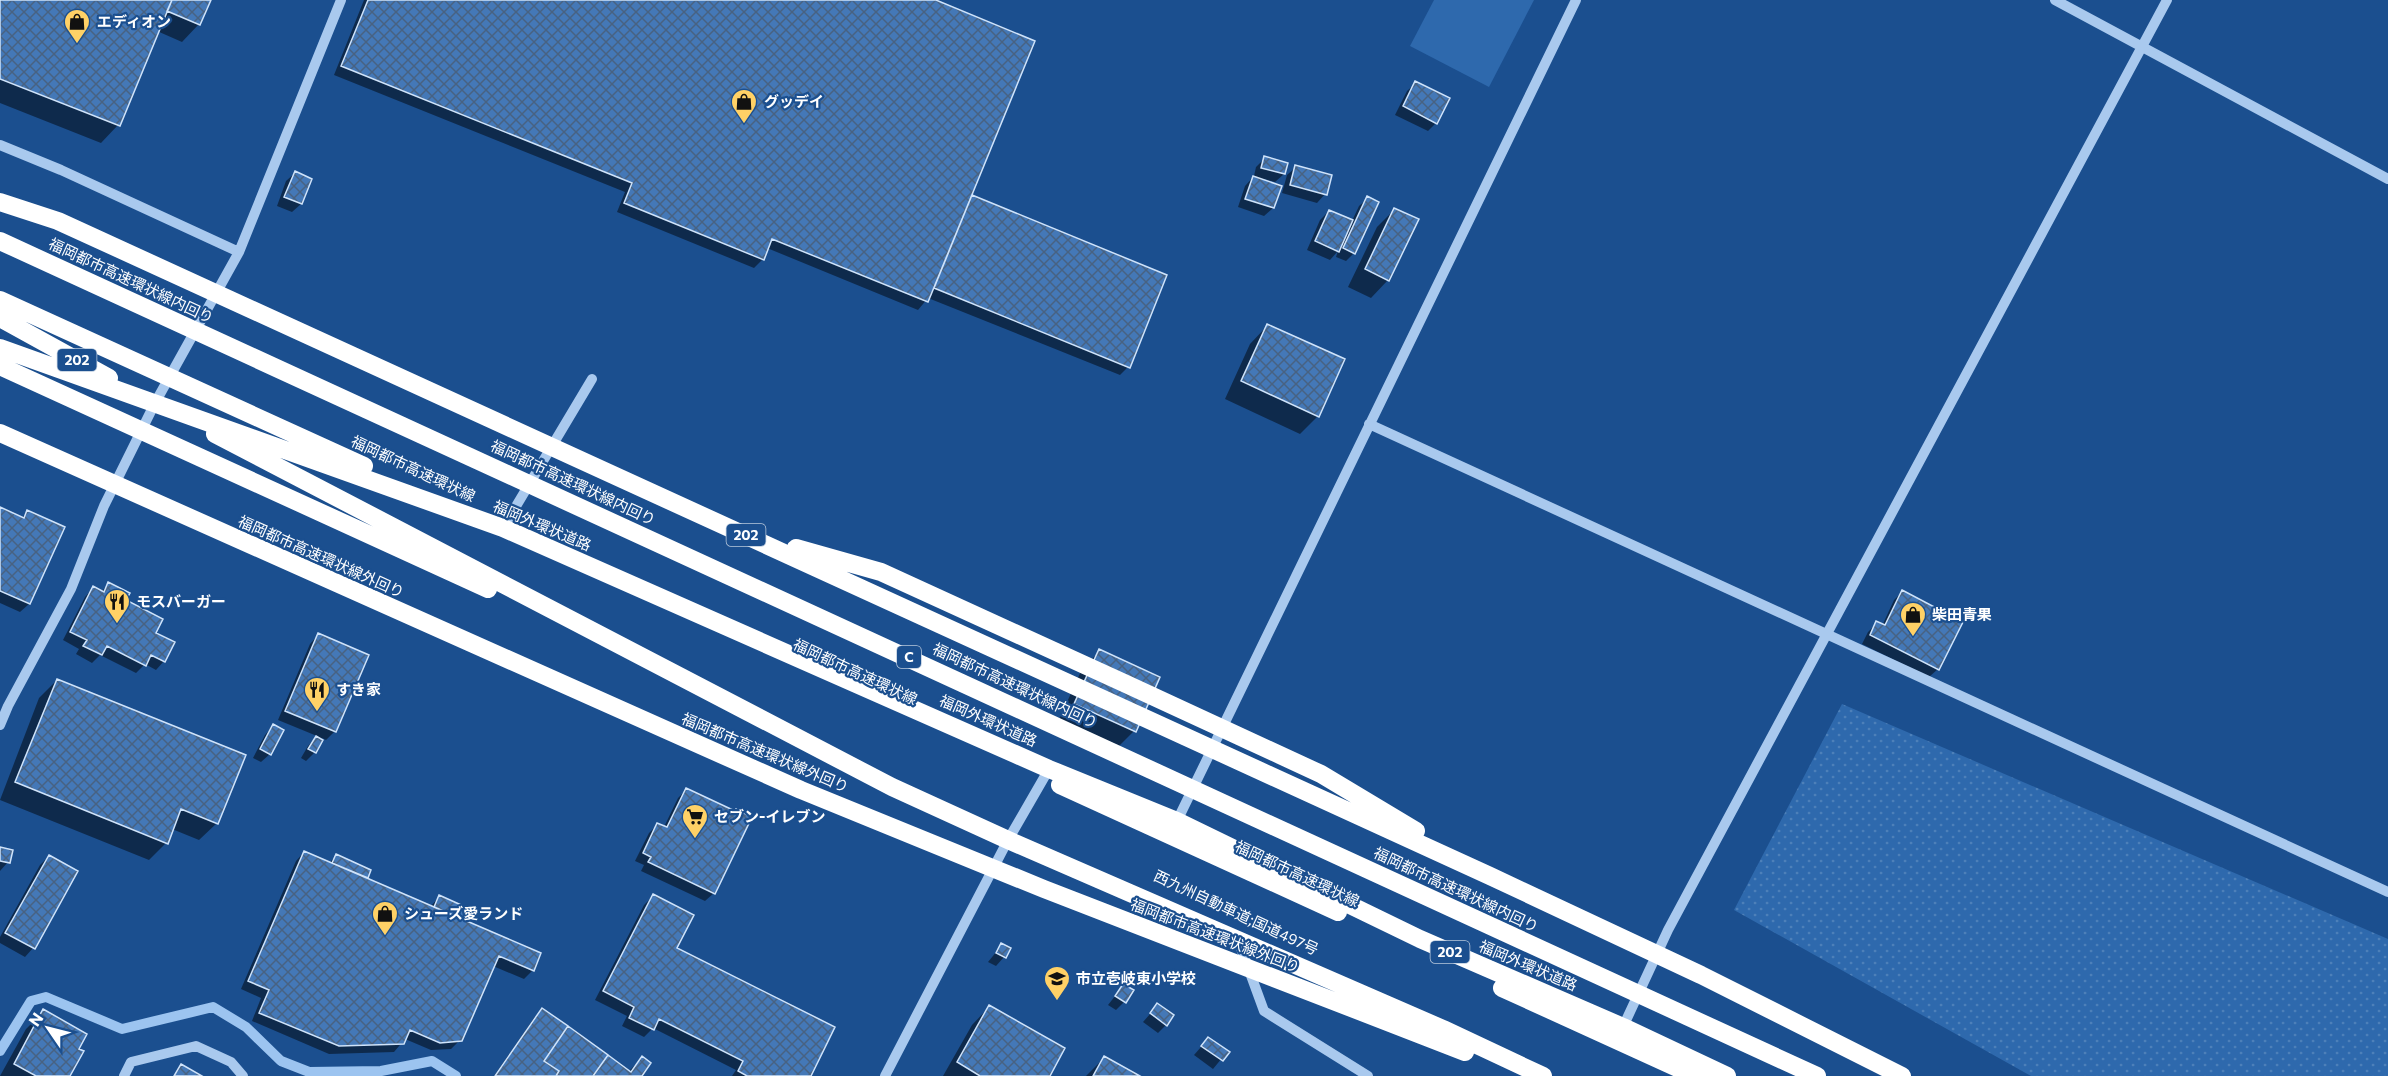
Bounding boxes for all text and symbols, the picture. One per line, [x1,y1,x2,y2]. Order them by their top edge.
shop icon: エディオン [62,7,92,45]
place label: エディオン [97,12,171,30]
shop icon: グッデイ [729,87,759,125]
place label: グッデイ [764,92,824,110]
street label: 福岡都市高速環状線内回り [46,234,217,326]
road number: 202 [58,349,97,371]
street label: 福岡都市高速環状線 [348,431,478,505]
street label: 福岡都市高速環状線内回り [488,436,659,528]
street label: 福岡外環状道路 [491,496,594,554]
street label: 福岡都市高速環状線外回り [236,511,407,601]
road number: 202 [726,524,766,546]
restaurant icon: モスバーガー [102,587,132,625]
place label: モスバーガー [136,592,226,610]
shop icon: 柴田青果 [1898,600,1928,638]
place label: 柴田青果 [1932,605,1992,623]
street label: 福岡都市高速環状線 [790,634,920,708]
street label: 福岡都市高速環状線内回り [930,639,1101,731]
road number: C [897,646,921,668]
restaurant icon: すき家 [302,675,332,713]
place label: すき家 [336,680,381,698]
street label: 福岡外環状道路 [937,691,1040,750]
street label: 福岡都市高速環状線外回り [679,709,852,796]
supermarket icon: セブン-イレブン [680,802,710,840]
place label: セブン-イレブン [714,807,825,825]
street label: 福岡都市高速環状線 [1232,836,1362,910]
street label: 福岡都市高速環状線内回り [1371,843,1542,935]
street label: 西九州自動車道;国道497号 [1151,866,1322,958]
street label: 福岡都市高速環状線外回り [1128,894,1303,976]
shop icon: シューズ愛ランド [370,899,400,937]
place label: シューズ愛ランド [404,904,523,922]
street label: 福岡外環状道路 [1477,936,1580,994]
road number: 202 [1430,941,1470,963]
school or university icon: 市立壱岐東小学校 [1042,964,1072,1002]
place label: 市立壱岐東小学校 [1076,969,1196,987]
north arrow [18,998,78,1058]
text: N [24,1009,47,1029]

